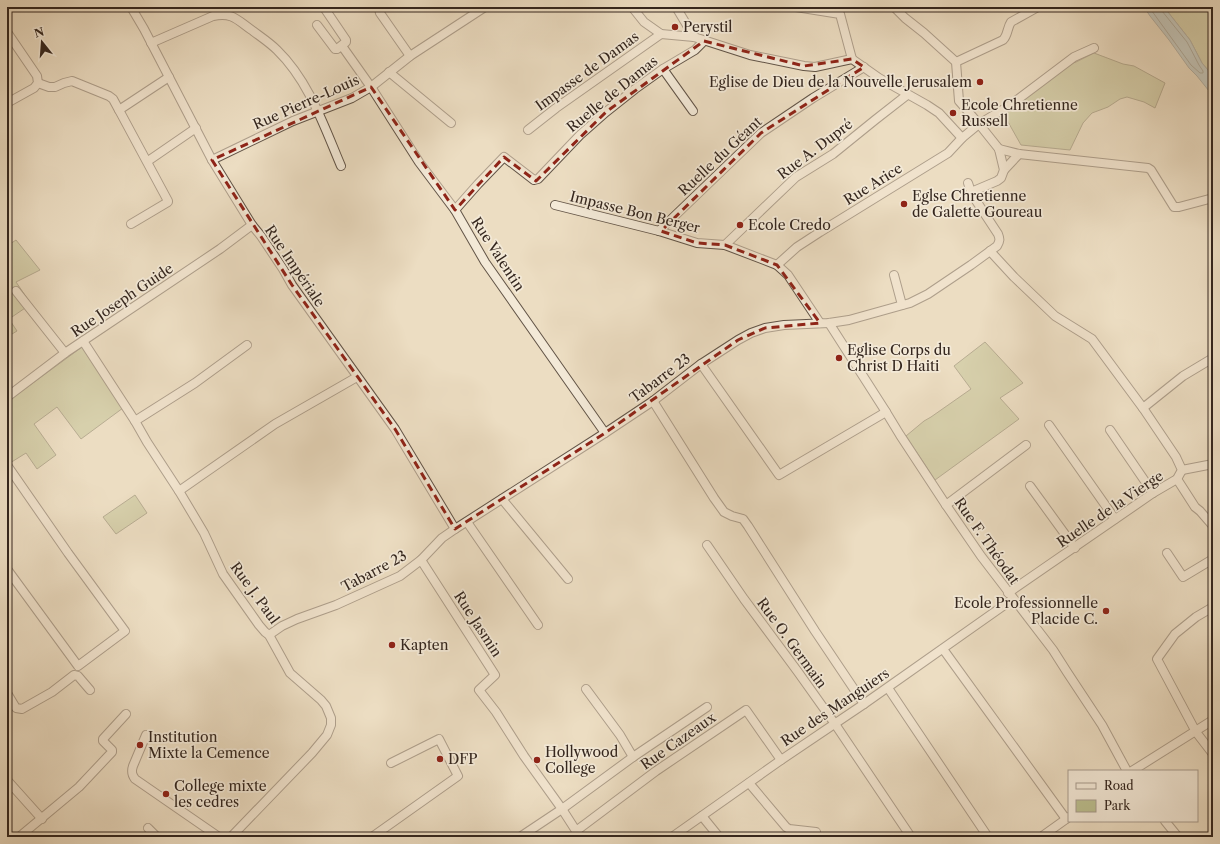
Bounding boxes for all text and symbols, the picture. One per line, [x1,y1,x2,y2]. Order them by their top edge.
place label: Perystil [683,18,733,36]
north arrow [22,22,62,62]
marker: Perystil [670,22,680,32]
text: N [32,24,46,41]
street label: Impasse de Damas [532,27,642,115]
street label: Ruelle de Damas [563,52,661,136]
street label: Rue Pierre-Louis [250,71,362,133]
place label: Eglise de Dieu de la Nouvelle Jerusalem [709,73,972,91]
marker: Eglise de Dieu de la Nouvelle Jerusalem [975,77,985,87]
place label: Ecole Chretienne Russell [961,96,1078,130]
marker: Ecole Chretienne Russell [948,108,958,118]
street label: Ruelle du Géant [674,113,766,199]
street label: Rue A. Dupré [774,115,856,183]
street label: Rue Arice [840,159,906,209]
street label: Impasse Bon Berger [568,187,702,237]
place label: Eglse Chretienne de Galette Goureau [912,187,1043,221]
marker: Eglse Chretienne de Galette Goureau [899,199,909,209]
street label: Rue Valentin [467,214,529,295]
place label: Ecole Credo [748,216,831,234]
marker: Ecole Credo [735,220,745,230]
street label: Rue Impériale [261,222,329,310]
street label: Rue Joseph Guide [67,259,177,341]
place label: Eglise Corps du Christ D Haiti [847,341,951,375]
street label: Tabarre 23 [626,349,694,407]
marker: Eglise Corps du Christ D Haiti [834,353,844,363]
street label: Ruelle de la Vierge [1053,467,1167,551]
street label: Rue F. Théodat [950,494,1024,588]
street label: Tabarre 23 [338,546,410,596]
street label: Rue J. Paul [227,559,283,627]
street label: Rue Jasmin [450,588,506,660]
street label: Rue O. Germain [753,594,831,692]
place label: Ecole Professionnelle Placide C. [954,594,1098,628]
marker: Ecole Professionnelle Placide C. [1101,606,1111,616]
place label: Kapten [400,636,449,654]
marker: Kapten [387,640,397,650]
street label: Rue des Manguiers [777,664,893,750]
street label: Rue Cazeaux [637,708,720,774]
place label: Institution Mixte la Cemence [148,728,270,762]
marker: Institution Mixte la Cemence [135,740,145,750]
place label: Hollywood College [545,743,619,777]
place label: DFP [448,750,478,768]
marker: DFP [435,754,445,764]
marker: Hollywood College [532,755,542,765]
legend [1068,770,1198,822]
place label: College mixte les cedres [174,777,267,811]
text: Road [1104,778,1134,793]
marker: College mixte les cedres [161,789,171,799]
text: Park [1104,798,1131,813]

